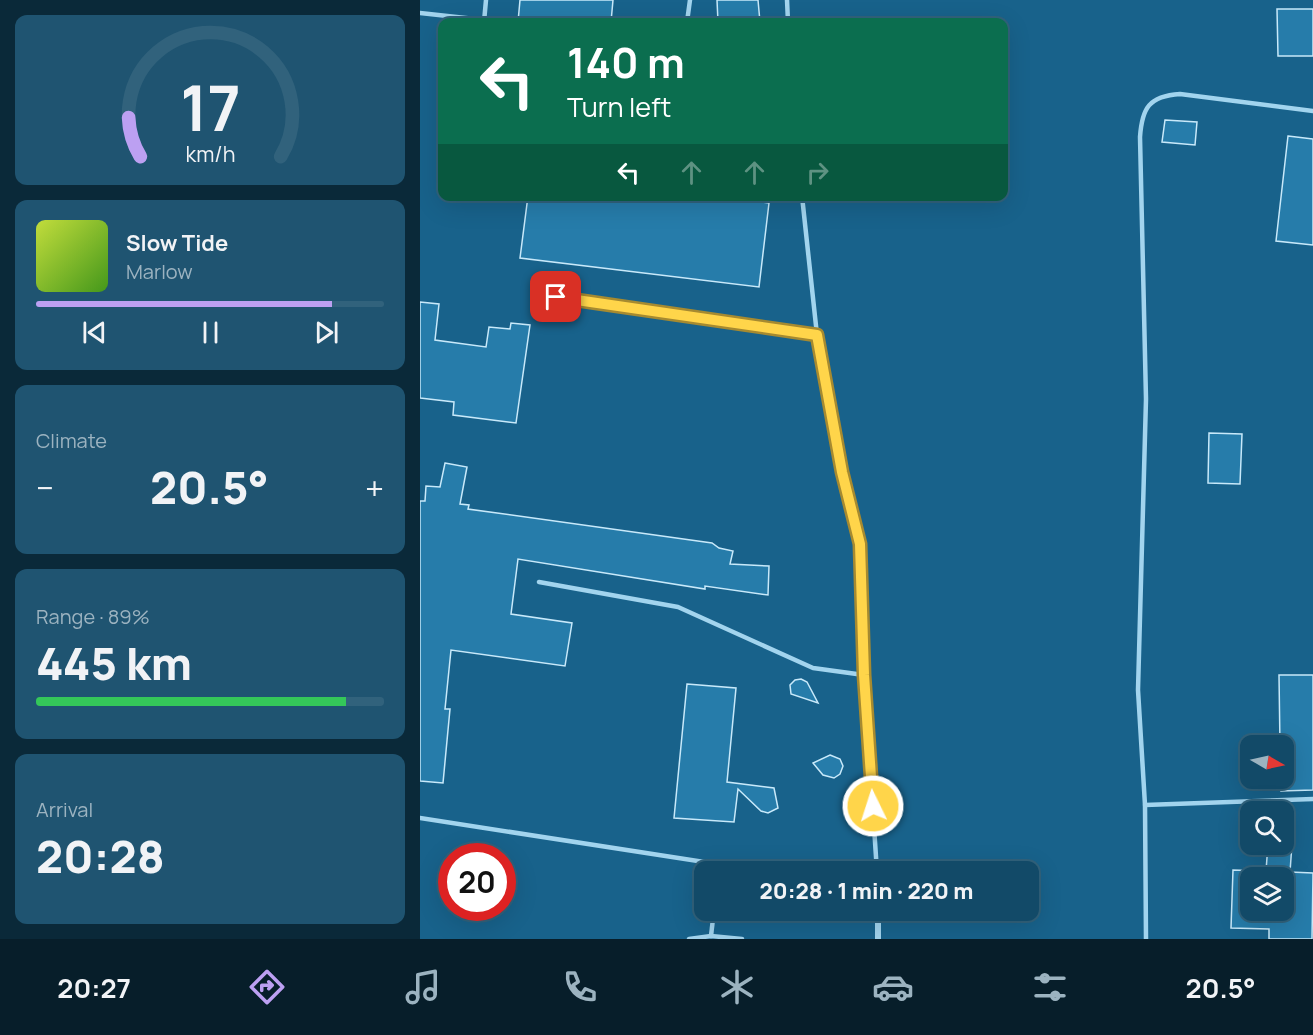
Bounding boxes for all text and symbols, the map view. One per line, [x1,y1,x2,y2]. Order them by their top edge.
text: 140 m [567,33,685,91]
icon: left [468,42,546,120]
text: 17 [180,64,240,150]
text: Turn left [567,88,671,125]
text: km/h [185,139,235,168]
icon: left [612,156,645,189]
icon: ahead [675,156,708,189]
icon: ahead [738,156,771,189]
icon: right [801,156,834,189]
text: Slow Tide [126,228,228,258]
text: Marlow [126,258,193,285]
pin [530,271,581,322]
icon: arrive [539,280,572,313]
icon: previous [78,316,111,349]
icon: pause [194,316,227,349]
icon: next [310,316,343,349]
text: Climate [36,427,107,454]
text: 20.5° [150,456,269,518]
text: − [36,465,54,510]
text: + [365,465,384,510]
text: Range · 89% [36,603,150,630]
text: 445 km [36,632,192,694]
north arrow [1240,735,1294,789]
map controls [1240,735,1294,921]
position arrow [841,774,905,838]
text: Arrival [36,796,93,823]
button: search [1240,801,1294,855]
text: 20:28 [36,825,165,887]
speed limit sign: 20 [438,843,516,921]
button: layers [1240,867,1294,921]
text: 20:28 · 1 min · 220 m [760,876,973,906]
icon: directions [246,966,288,1008]
icon: music [402,966,444,1008]
icon: phone [559,966,601,1008]
icon: climate [716,966,758,1008]
icon: car [872,966,914,1008]
icon: filters [1029,966,1071,1008]
text: 20:27 [57,969,131,1006]
text: 20.5° [1186,969,1256,1006]

